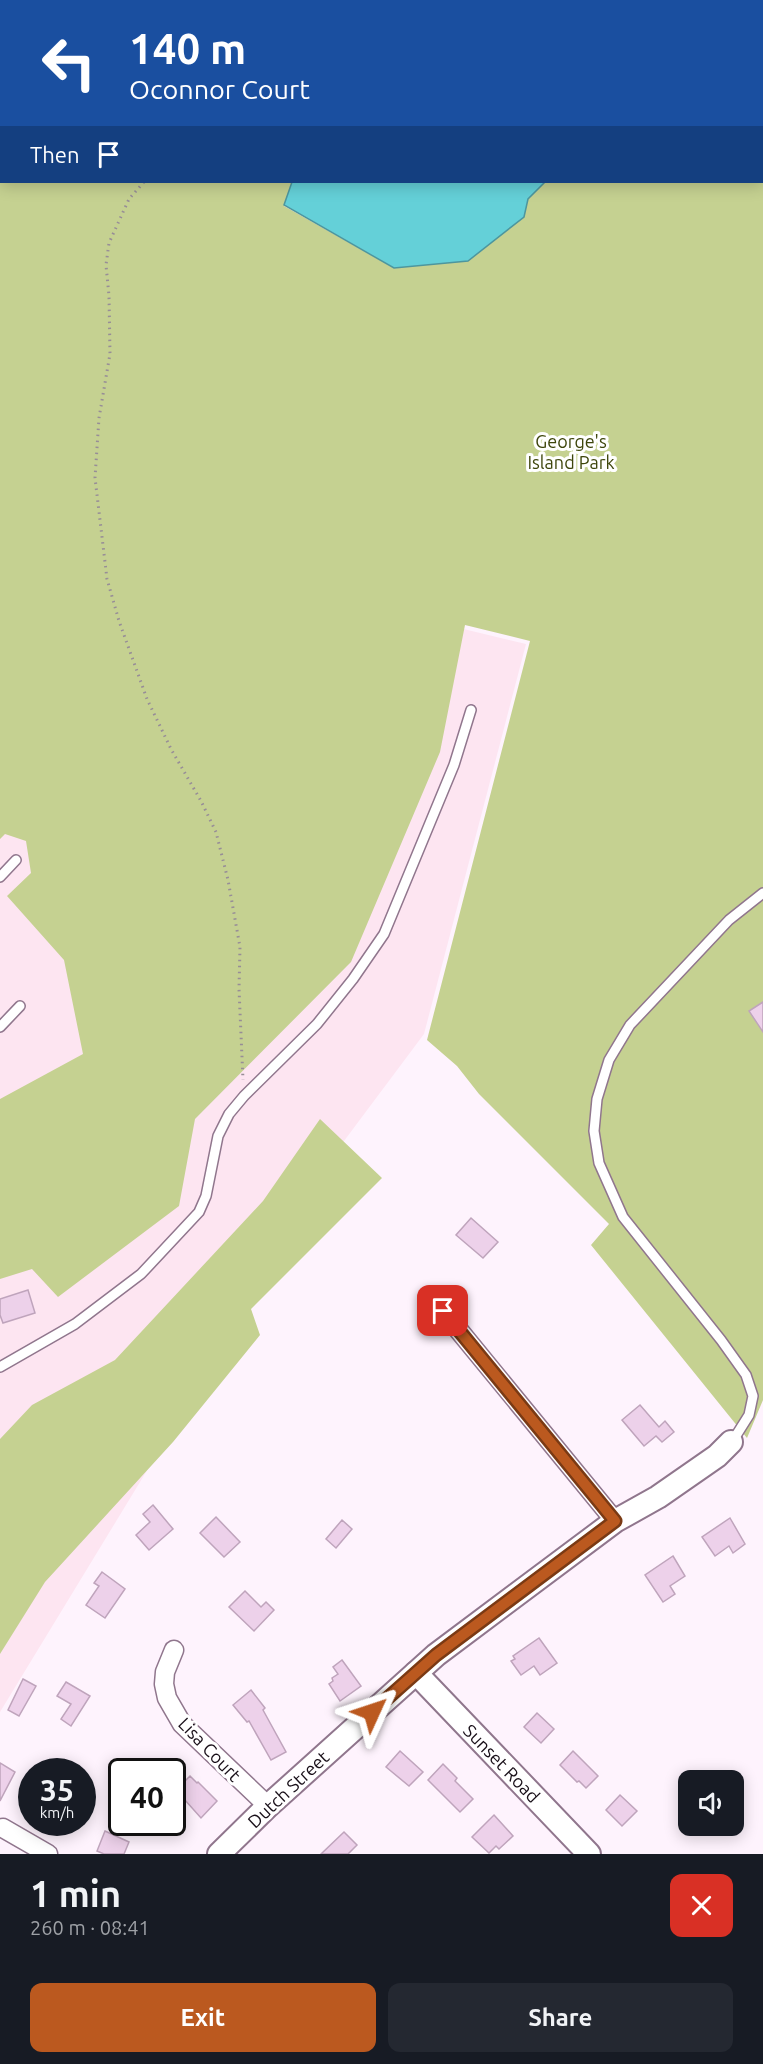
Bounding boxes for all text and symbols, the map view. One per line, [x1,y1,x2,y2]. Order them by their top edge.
icon: left [30,24,108,102]
text: 140 m [129,25,246,72]
text: Oconnor Court [129,74,310,104]
icon: arrive [92,138,125,171]
text: Then [30,142,80,167]
park label: George's Island Park [527,431,615,472]
pin [417,1285,468,1336]
icon: arrive [426,1294,459,1327]
position arrow [340,1680,404,1744]
street label: Lisa Court [175,1713,245,1785]
street label: Sunset Road [460,1720,544,1806]
street label: Dutch Street [243,1747,333,1831]
speed limit sign: 40 [108,1758,186,1836]
map controls [678,1770,744,1836]
button: sound [678,1770,744,1836]
text: 35 [40,1773,74,1807]
text: km/h [40,1804,74,1821]
text: 1 min [30,1873,121,1914]
button: close [670,1874,733,1937]
text: 260 m · 08:41 [30,1916,150,1939]
button: Exit [30,1983,376,2052]
button: Share [388,1983,733,2052]

